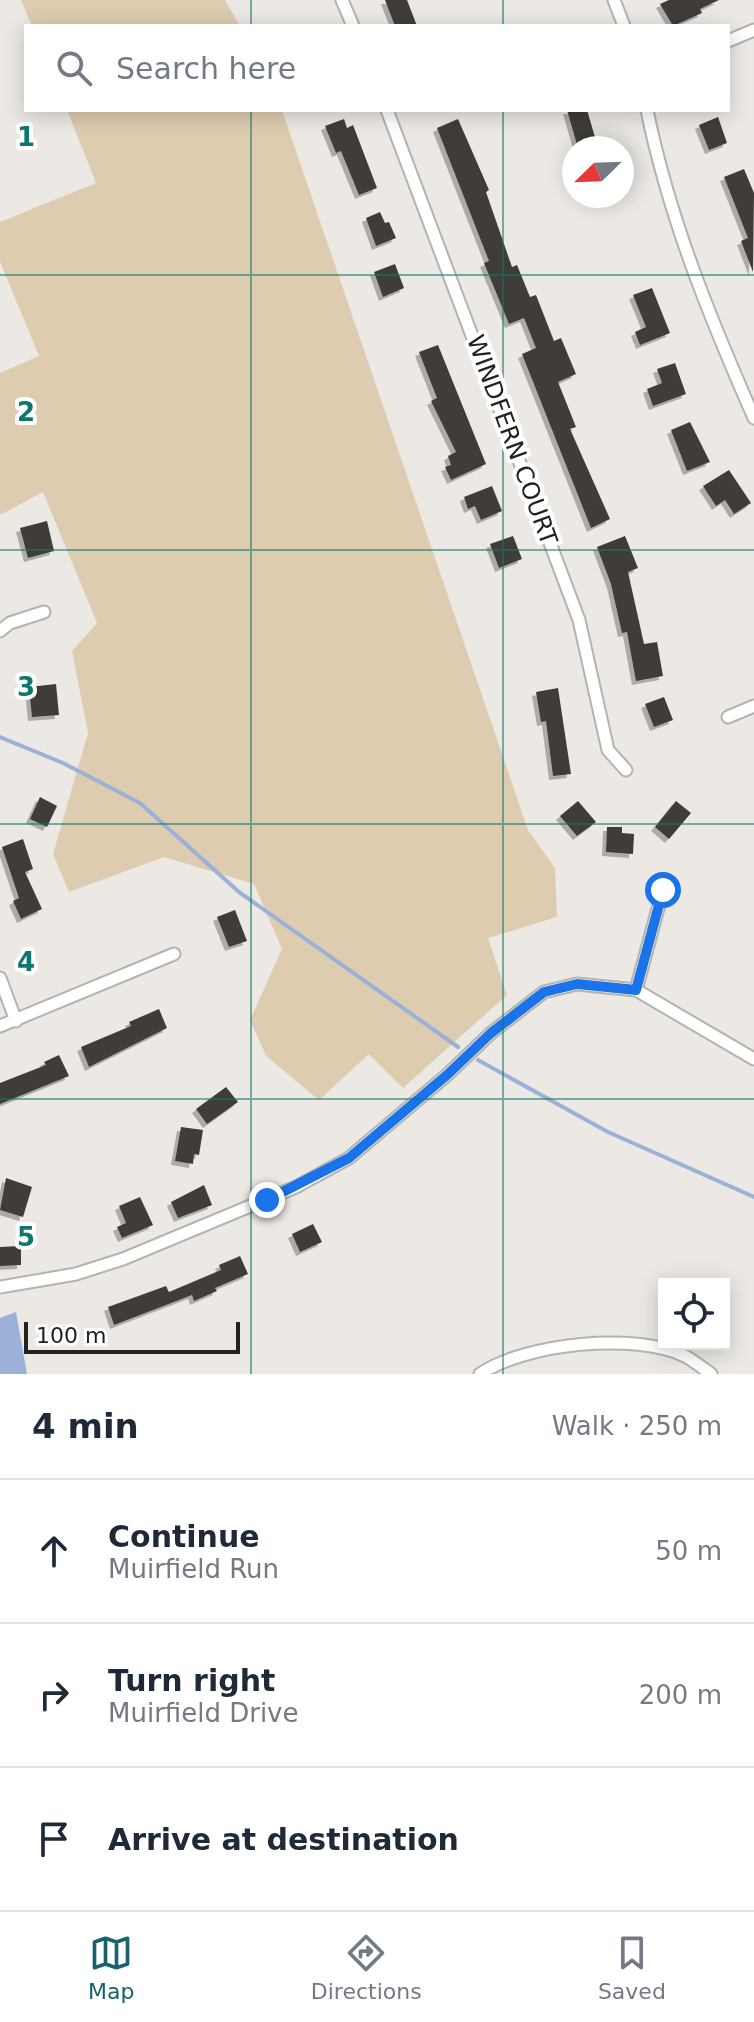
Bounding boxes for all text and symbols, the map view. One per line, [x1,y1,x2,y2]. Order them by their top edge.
search box [24,24,730,112]
icon: search [52,46,96,90]
text: Search here [116,51,296,86]
text: 1 [17,122,35,152]
north arrow [562,136,634,208]
street label: WINDFERN COURT [461,331,563,549]
text: 2 [17,397,35,427]
text: 3 [17,672,35,702]
route start [645,872,681,908]
text: 4 [17,947,35,977]
route end [249,1182,285,1218]
text: 5 [17,1222,35,1252]
map controls [658,1278,730,1350]
button: locate [658,1278,730,1350]
scale bar [24,1318,240,1354]
text: 100 m [36,1323,106,1348]
text: 4 min [32,1406,139,1446]
text: Walk · 250 m [552,1411,722,1441]
text: Continue [108,1519,260,1554]
icon: ahead [32,1529,76,1573]
text: 50 m [655,1536,722,1566]
text: Muirfield Run [108,1554,279,1584]
text: Turn right [108,1663,275,1698]
icon: right [32,1673,76,1717]
text: 200 m [639,1680,722,1710]
text: Muirfield Drive [108,1698,299,1728]
icon: arrive [32,1817,76,1861]
text: Arrive at destination [108,1822,459,1857]
tab: Map [88,1931,135,2004]
tab: Directions [311,1931,422,2004]
tab: Saved [598,1931,666,2004]

